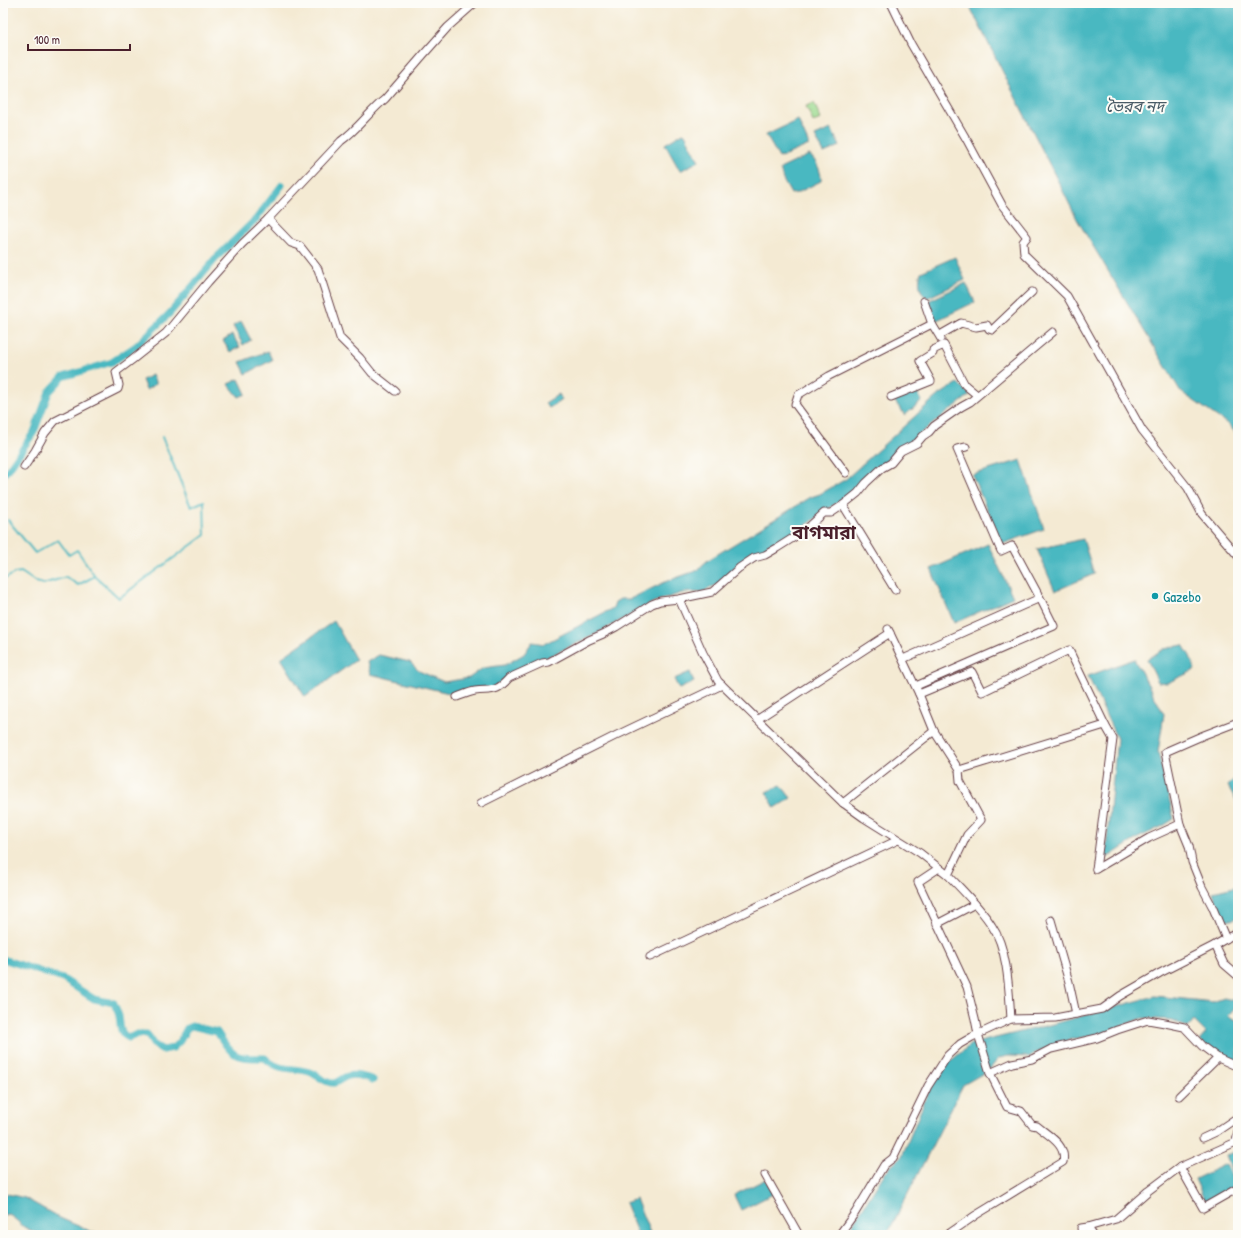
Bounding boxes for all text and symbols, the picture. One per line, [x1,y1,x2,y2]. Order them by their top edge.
scale bar [28,26,130,52]
text: 100 m [34,31,60,48]
water label: ভৈরব নদ [1106,95,1167,117]
district label: বাগমারা [791,519,857,545]
place label: Gazebo [1163,586,1201,607]
marker: Gazebo [1150,591,1160,601]

